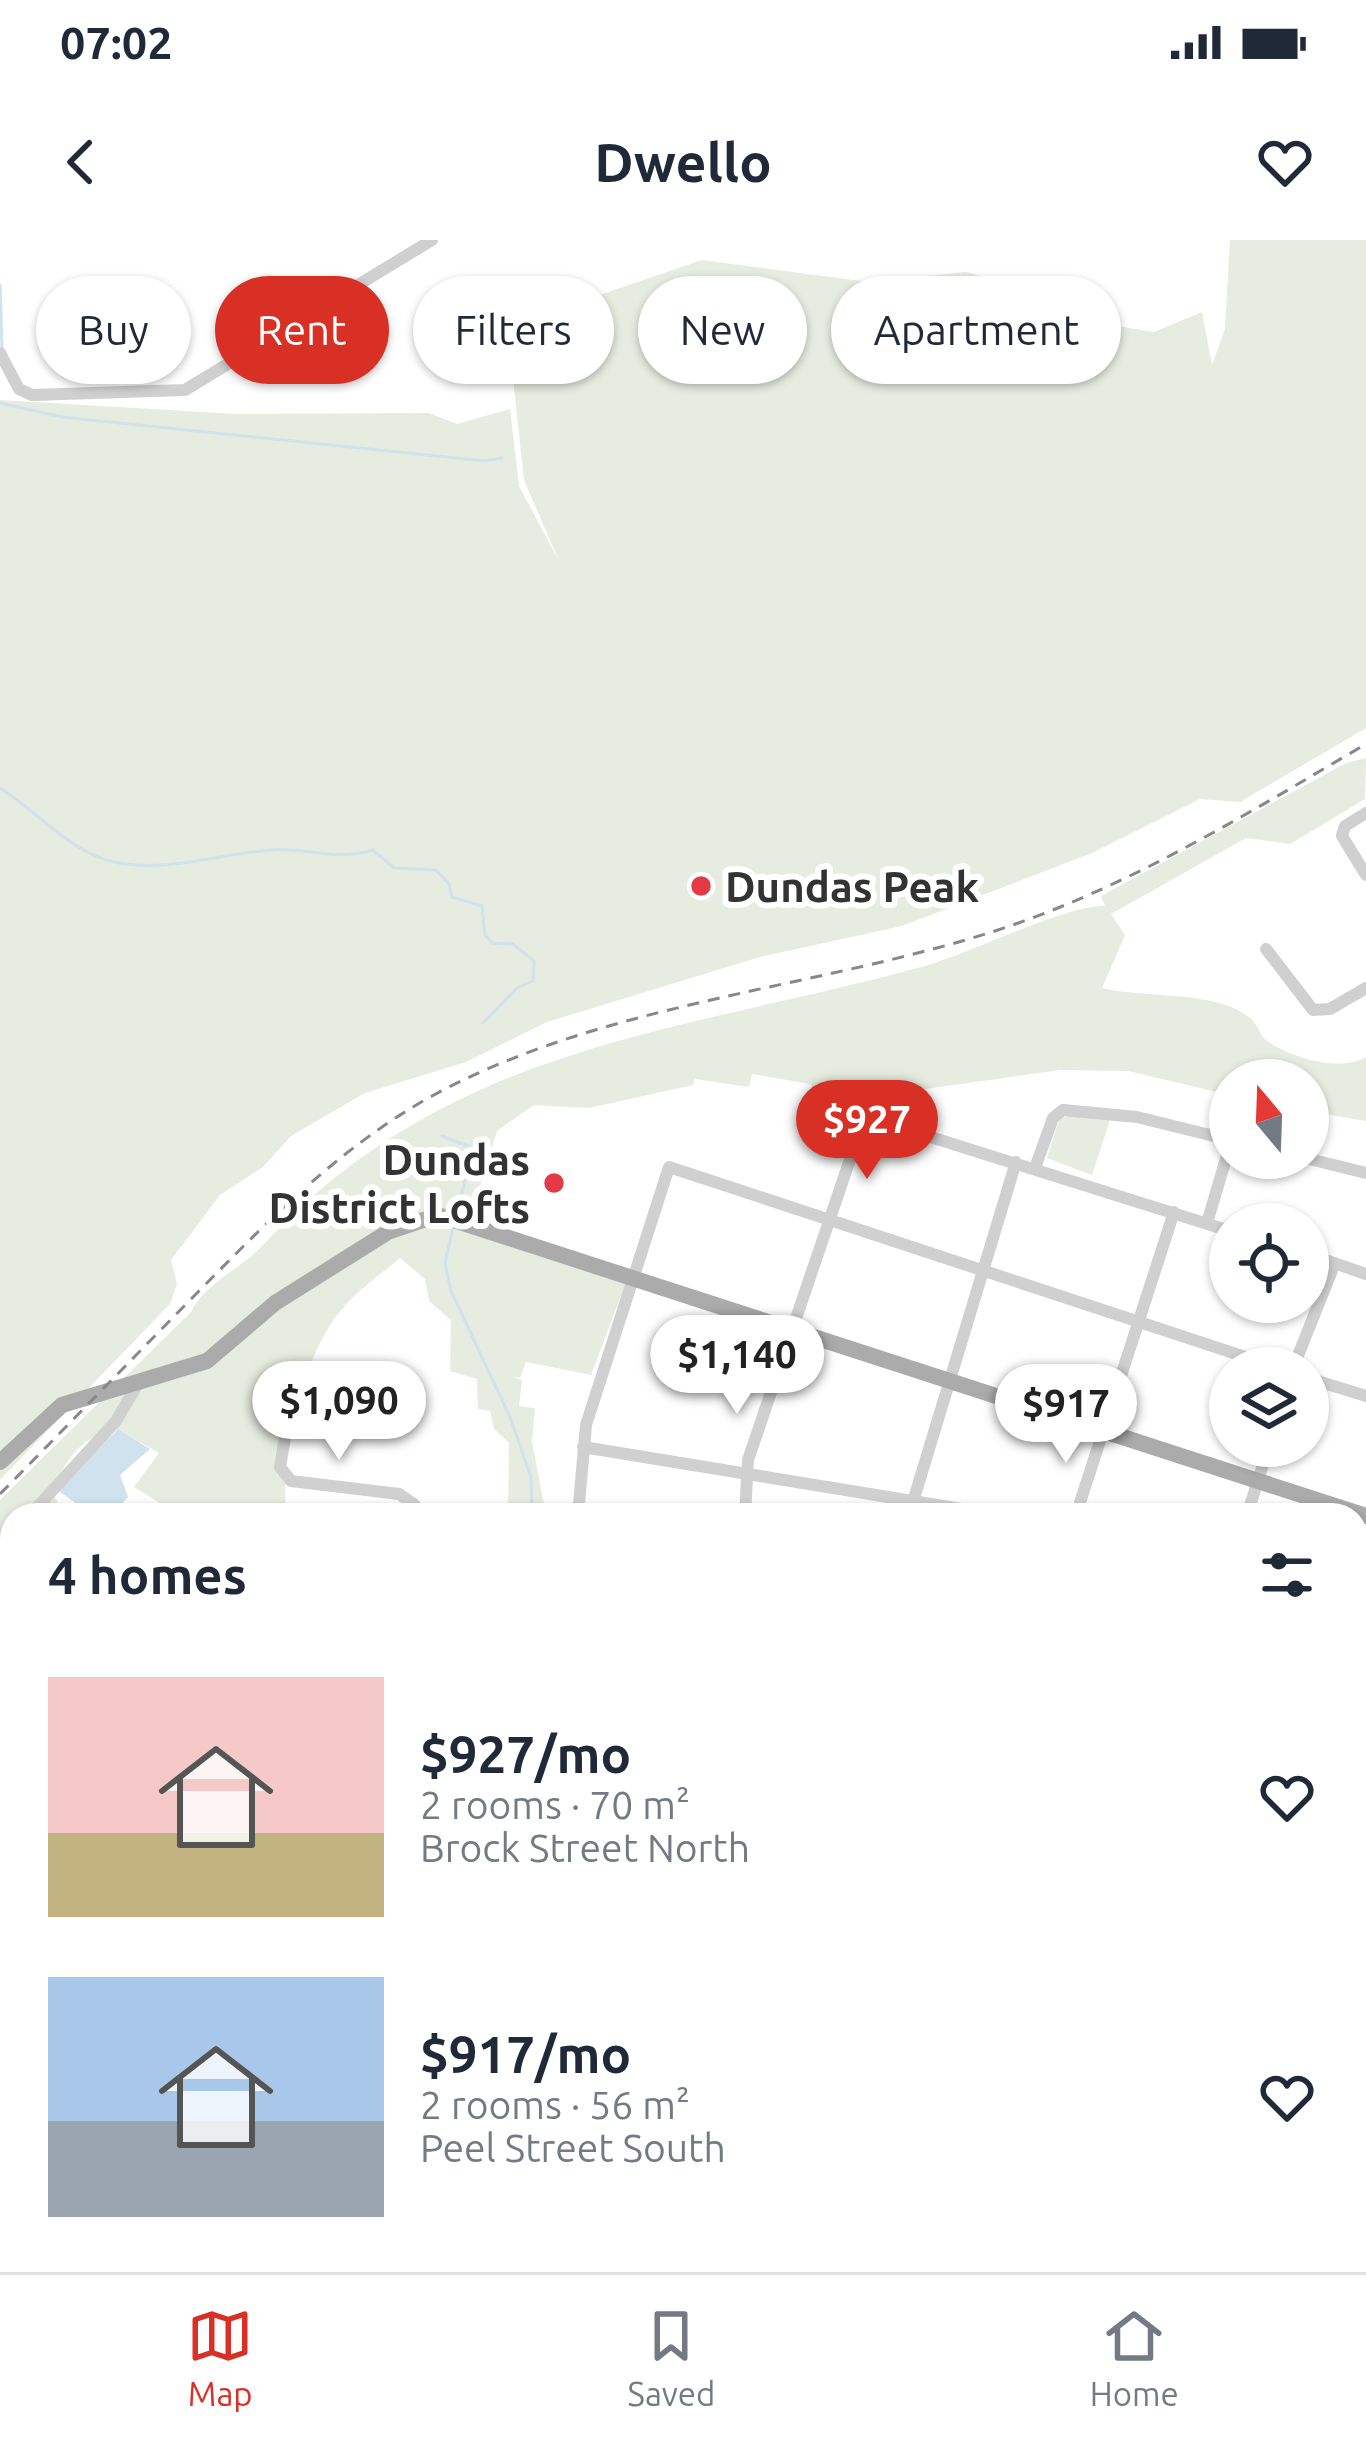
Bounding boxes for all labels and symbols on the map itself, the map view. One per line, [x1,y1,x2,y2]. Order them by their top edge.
place label: Dundas Peak [725,863,979,910]
marker: Dundas Peak [688,873,714,899]
north arrow [1209,1059,1329,1179]
pin: $927 [796,1080,938,1182]
place label: Dundas District Lofts [269,1136,530,1231]
marker: Dundas District Lofts [541,1170,567,1196]
pin: $1,140 [639,1315,835,1417]
pin: $1,090 [241,1361,437,1463]
pin: $917 [995,1364,1137,1466]

